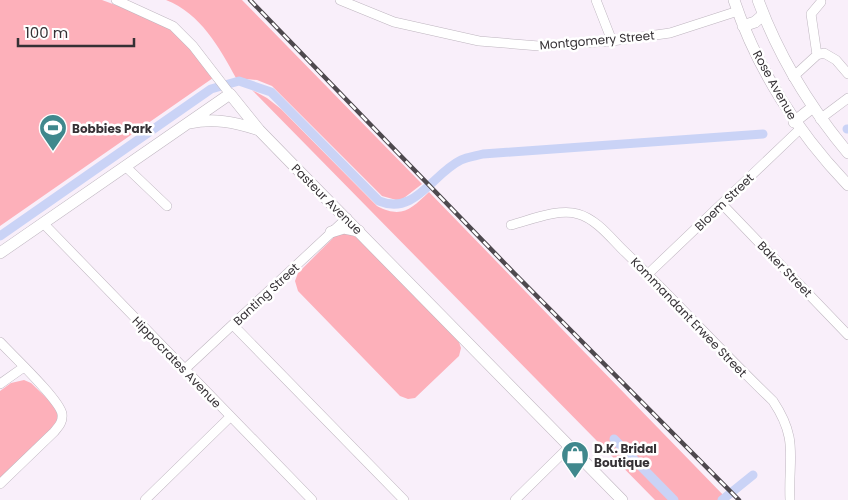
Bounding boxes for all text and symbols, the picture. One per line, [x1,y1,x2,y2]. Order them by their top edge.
scale bar [18,15,134,47]
text: 100 m [25,22,68,43]
street label: Montgomery Street [539,27,655,53]
street label: Rose Avenue [749,47,801,123]
sports icon: Bobbies Park [38,113,68,152]
place label: Bobbies Park [72,120,153,137]
street label: Pasteur Avenue [288,160,366,238]
street label: Bloem Street [691,169,757,235]
street label: Baker Street [754,237,816,301]
street label: Kommandant Erwee Street [627,253,751,381]
street label: Banting Street [229,259,303,329]
street label: Hippocrates Avenue [129,312,225,412]
shop icon: D.K. Bridal Boutique [560,440,590,479]
place label: D.K. Bridal Boutique [594,440,657,471]

